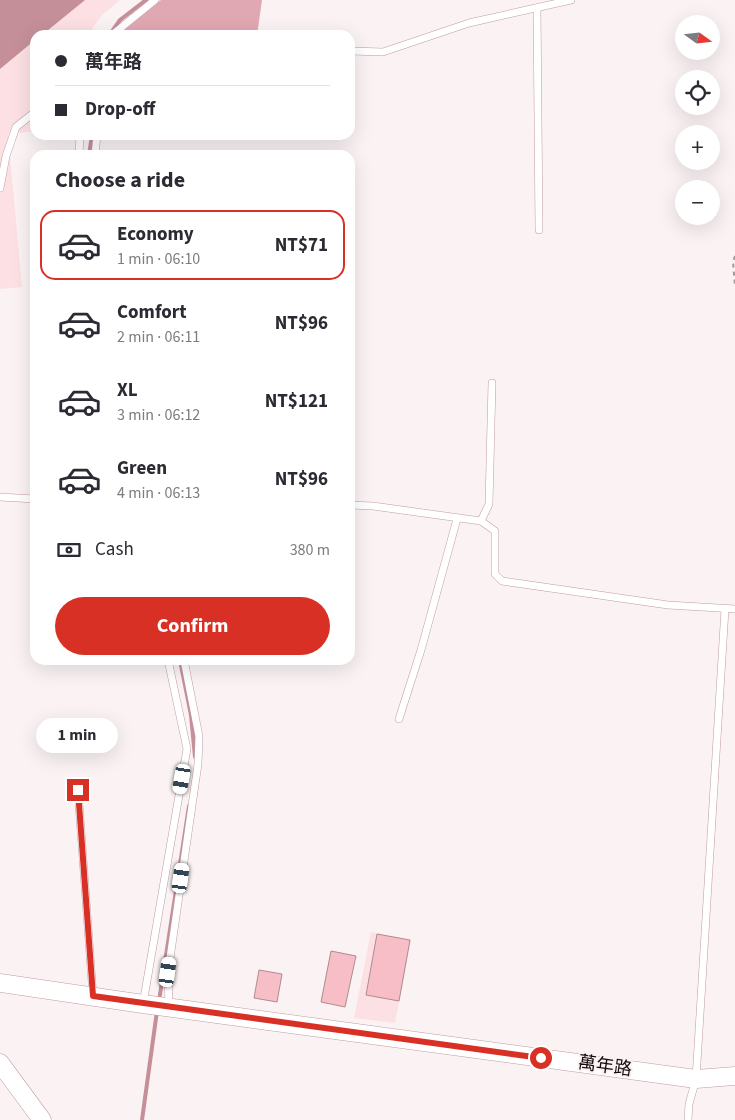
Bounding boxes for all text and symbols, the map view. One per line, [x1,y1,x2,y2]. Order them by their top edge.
north arrow [675,15,720,60]
map controls [675,15,720,225]
text: 萬年路 [85,49,142,76]
button: locate [675,70,720,115]
text: Drop-off [85,96,155,123]
button: + [675,125,720,170]
text: Choose a ride [55,164,185,196]
button: − [675,180,720,225]
text: Economy [117,221,194,248]
icon: car [57,223,102,268]
text: NT$71 [275,232,328,259]
text: 1 min · 06:10 [117,248,200,270]
text: Comfort [117,299,187,326]
icon: car [57,301,102,346]
text: NT$96 [275,310,328,337]
text: 2 min · 06:11 [117,326,200,348]
text: XL [117,377,138,404]
icon: car [57,379,102,424]
text: NT$121 [265,388,328,415]
text: 3 min · 06:12 [117,404,200,426]
text: Green [117,455,167,482]
icon: car [57,457,102,502]
text: NT$96 [275,466,328,493]
text: 4 min · 06:13 [117,482,200,504]
icon: cash [55,536,83,564]
text: Cash [95,536,134,563]
text: 380 m [290,539,330,561]
button: Confirm [55,597,330,655]
callout: 1 min [37,718,119,752]
text: 1 min [58,724,96,746]
car [172,763,191,795]
route end [67,779,89,801]
car [171,862,190,894]
car [158,956,177,988]
route start [530,1047,552,1069]
street label: 萬年路 [577,1050,633,1082]

